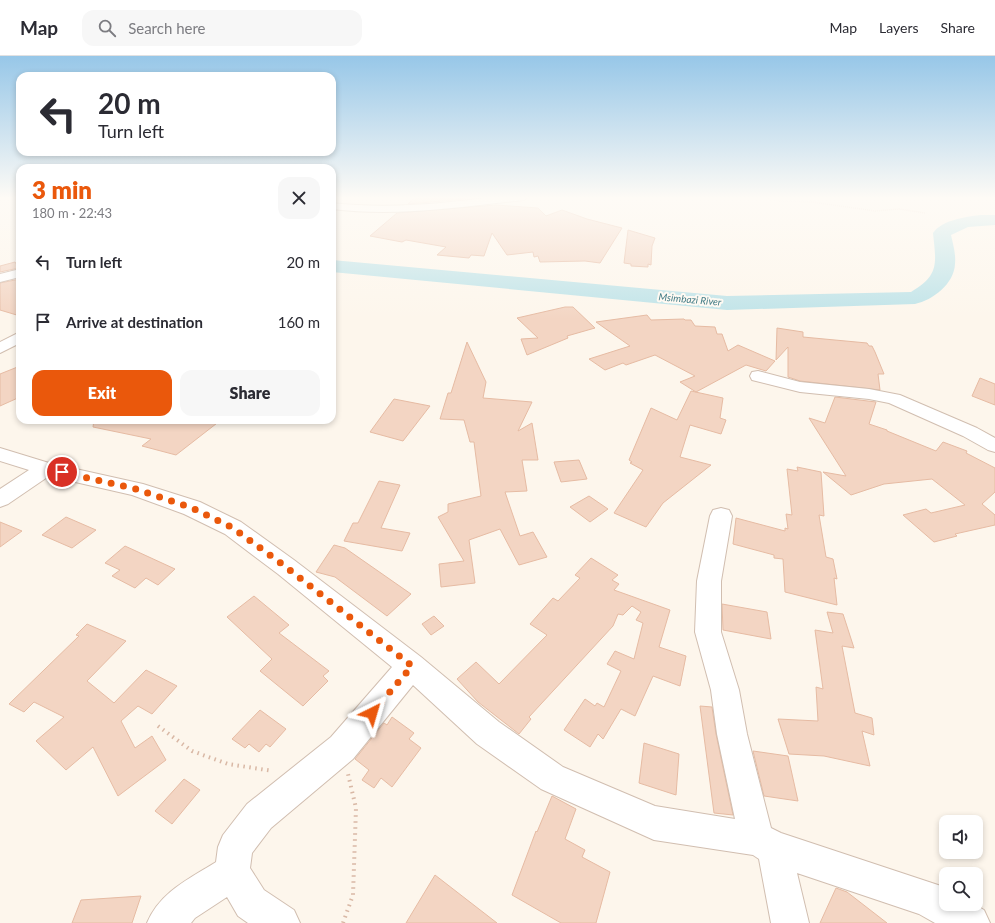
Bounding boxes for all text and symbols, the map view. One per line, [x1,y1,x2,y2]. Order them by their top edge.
search box [82,10,362,46]
text: Map [20,16,58,39]
icon: search [96,17,118,39]
text: Search here [128,19,206,37]
text: Map [829,19,857,36]
text: Layers [879,19,919,36]
text: Share [941,19,975,36]
text: 20 m [98,86,161,120]
icon: left [32,88,84,140]
text: Turn left [98,120,164,142]
text: 3 min [32,175,92,204]
button: close [278,177,320,219]
text: 180 m · 22:43 [32,205,112,221]
icon: left [32,251,54,273]
text: Turn left [66,253,122,271]
text: 20 m [286,253,320,271]
water label: Msimbazi River [658,290,722,308]
icon: arrive [32,311,54,333]
text: Arrive at destination [66,313,203,331]
text: 160 m [278,313,320,331]
button: Exit [32,370,172,416]
button: Share [180,370,320,416]
pin [45,455,79,489]
icon: arrive [51,461,73,483]
position arrow [351,692,393,734]
map controls [939,815,983,911]
button: sound [939,815,983,859]
button: search [939,867,983,911]

